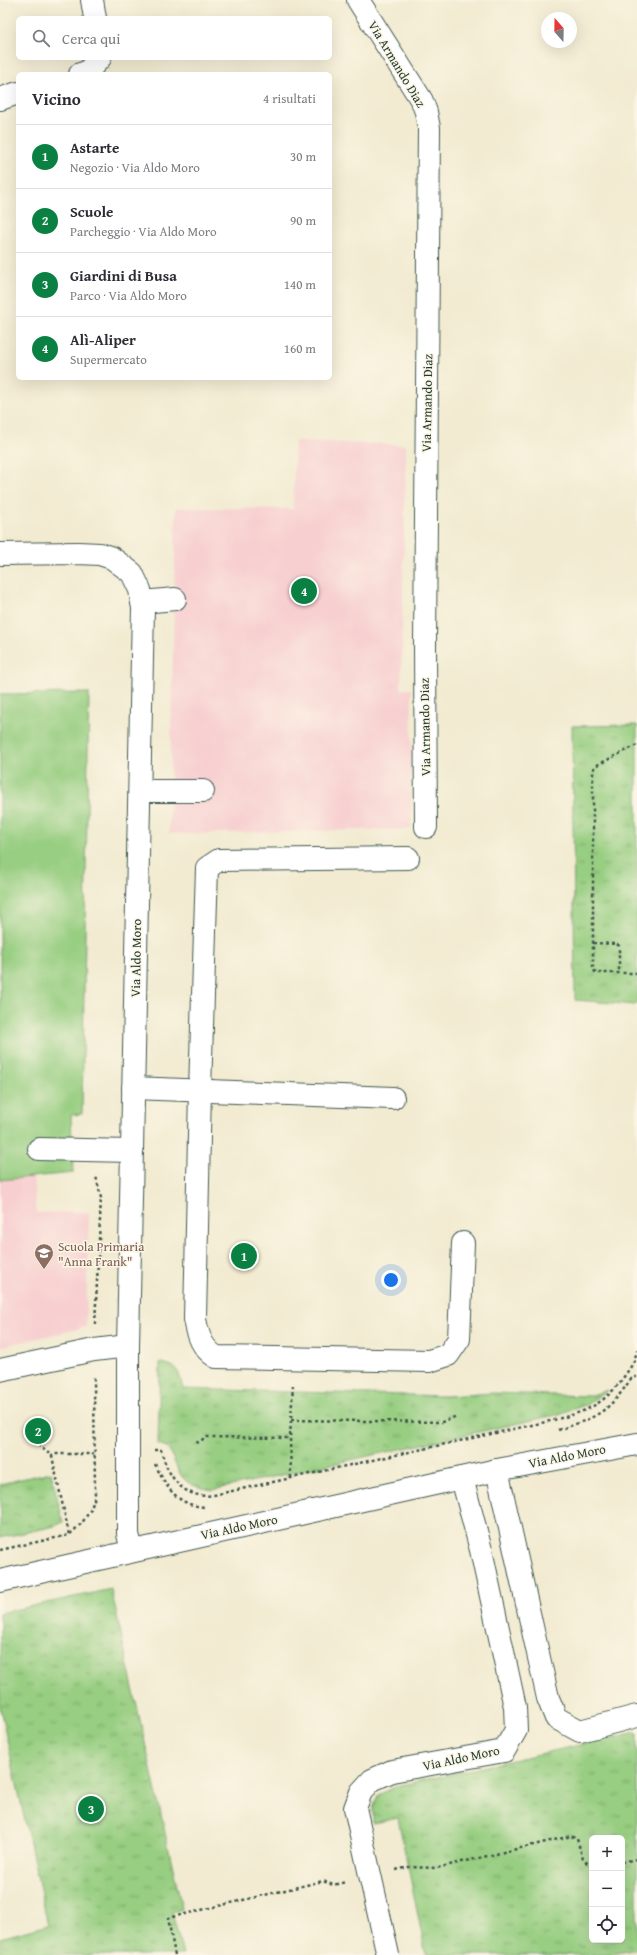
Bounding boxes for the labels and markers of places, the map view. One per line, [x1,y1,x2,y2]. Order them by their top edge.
pin: 4 [291,576,317,606]
place label: Scuola Primaria "Anna Frank" [58,1237,145,1271]
pin: 1 [231,1241,257,1271]
school or university icon: Scuola Primaria "Anna Frank" [33,1242,55,1270]
pin: 2 [25,1416,51,1446]
pin: 3 [78,1794,104,1824]

